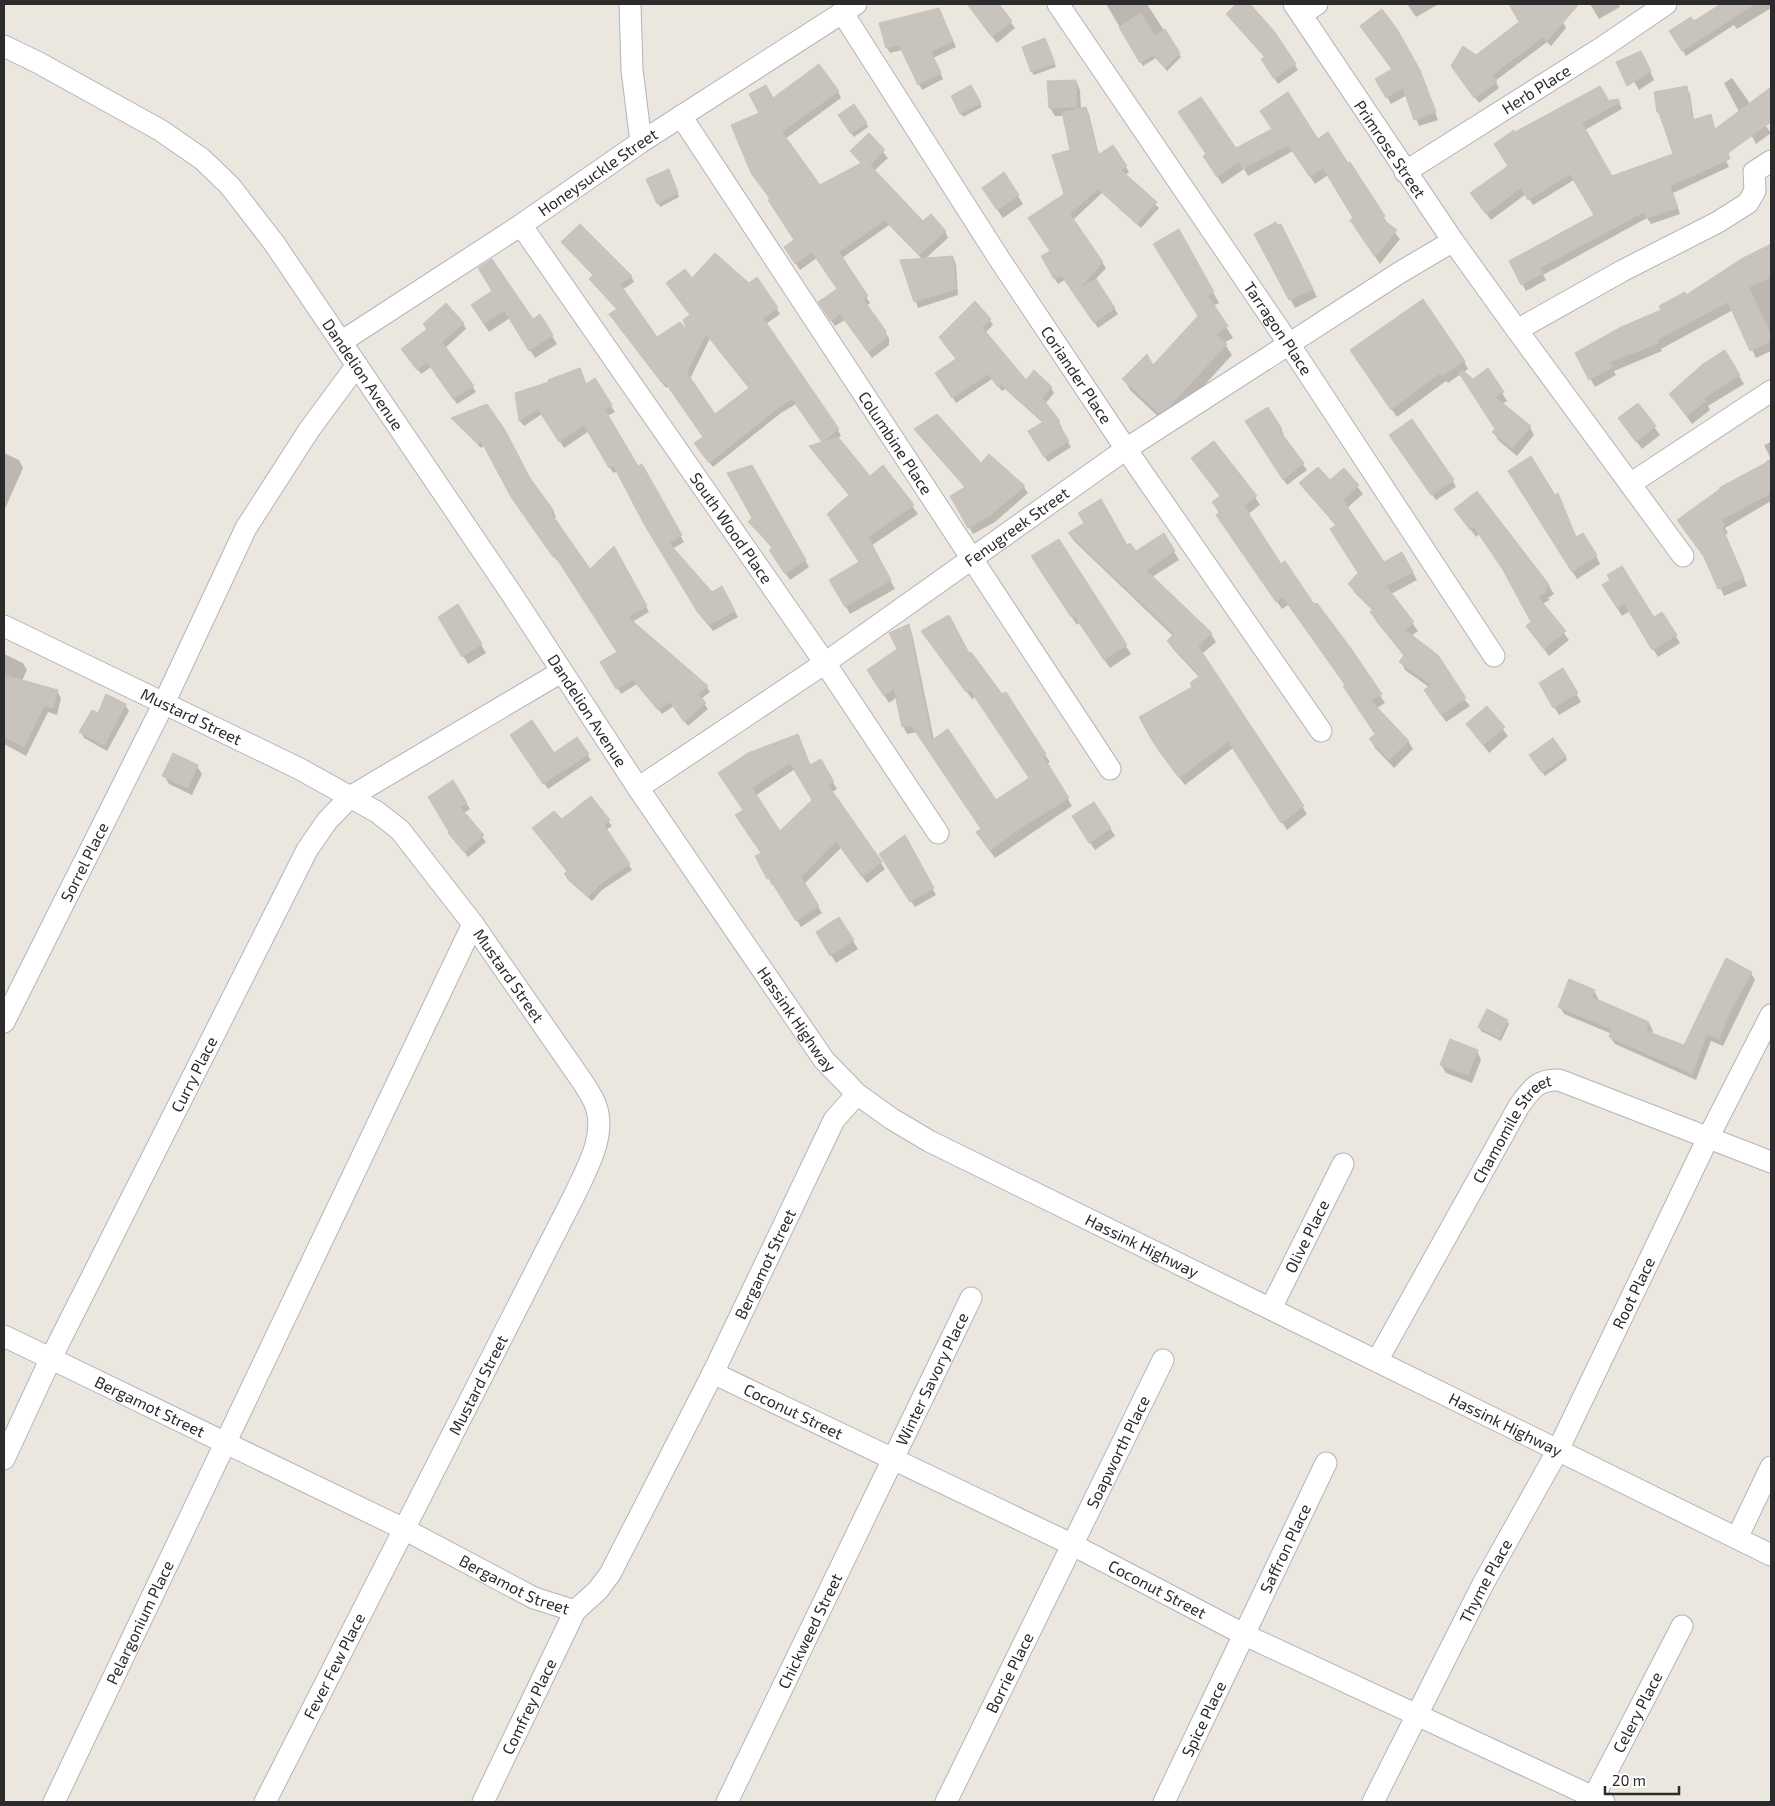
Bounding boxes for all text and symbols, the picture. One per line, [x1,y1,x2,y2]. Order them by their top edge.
street label: Herb Place [1498,60,1574,118]
street label: Primrose Street [1351,96,1430,201]
street label: Honeysuckle Street [534,124,661,219]
street label: Tarragon Place [1240,278,1317,378]
street label: Dandelion Avenue [319,315,408,434]
street label: Coriander Place [1038,322,1116,427]
street label: Columbine Place [855,387,937,498]
street label: South Wood Place [687,469,777,587]
street label: Fenugreek Street [960,483,1072,570]
street label: Dandelion Avenue [544,650,631,770]
street label: Mustard Street [138,684,245,748]
street label: Sorrel Place [56,819,112,905]
street label: Mustard Street [470,925,548,1026]
street label: Hassink Highway [754,963,841,1076]
street label: Curry Place [167,1033,220,1115]
street label: Chamomile Street [1468,1070,1553,1186]
street label: Olive Place [1280,1197,1333,1276]
street label: Bergamot Street [730,1206,799,1322]
street label: Hassink Highway [1083,1209,1203,1281]
street label: Root Place [1608,1254,1658,1332]
street label: Winter Savory Place [891,1309,972,1448]
street label: Mustard Street [444,1332,511,1438]
street label: Bergamot Street [92,1371,208,1441]
street label: Coconut Street [741,1379,846,1443]
street label: Hassink Highway [1446,1388,1566,1460]
street label: Soapworth Place [1082,1392,1153,1511]
street label: Saffron Place [1255,1501,1314,1596]
street label: Thyme Place [1455,1535,1515,1626]
street label: Bergamot Street [456,1550,572,1618]
street label: Coconut Street [1105,1555,1210,1622]
street label: Pelargonium Place [102,1557,177,1687]
street label: Chickweed Street [773,1570,845,1692]
street label: Fever Few Place [299,1610,368,1722]
street label: Borrie Place [981,1629,1037,1716]
street label: Comfrey Place [497,1655,560,1757]
street label: Celery Place [1608,1668,1666,1756]
street label: Spice Place [1177,1678,1229,1760]
scale bar [1605,1764,1679,1796]
text: 20 m [1612,1771,1646,1789]

